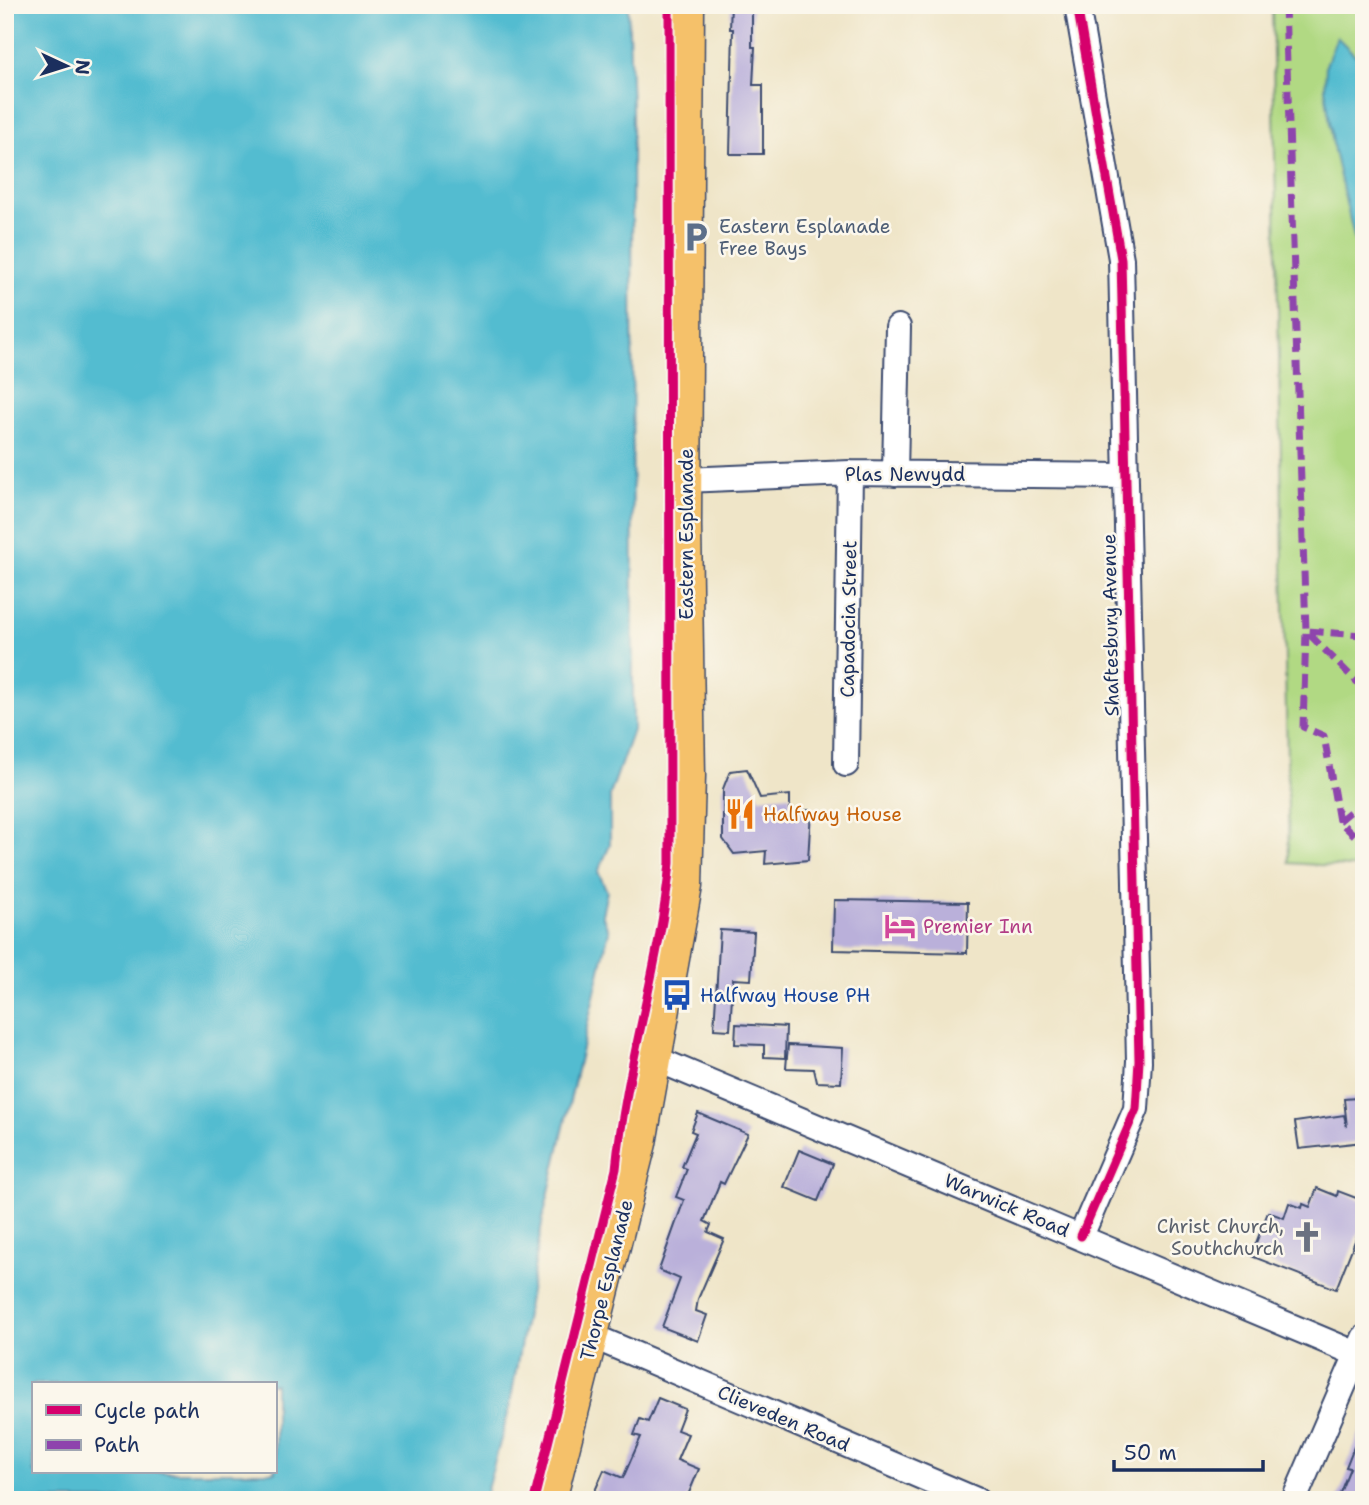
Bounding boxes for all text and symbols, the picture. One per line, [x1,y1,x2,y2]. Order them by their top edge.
north arrow [32,32,102,102]
text: N [69,59,95,76]
place label: Eastern Esplanade Free Bays [719,214,890,261]
parking icon: Eastern Esplanade Free Bays [679,220,713,254]
street label: Eastern Esplanade [674,448,699,620]
street label: Plas Newydd [845,462,965,487]
street label: Shaftesbury Avenue [1096,533,1125,717]
street label: Capadocia Street [835,540,862,698]
restaurant icon: Halfway House [723,797,757,831]
place label: Halfway House [763,802,902,827]
hotel icon: Premier Inn [883,909,917,943]
place label: Premier Inn [923,914,1033,939]
bus stop icon: Halfway House PH [660,978,694,1012]
place label: Halfway House PH [700,983,870,1008]
street label: Warwick Road [940,1168,1073,1243]
street label: Thorpe Esplanade [574,1197,639,1363]
place label: Christ Church, Southchurch [1157,1214,1284,1261]
church icon: Christ Church, Southchurch [1290,1220,1324,1254]
street label: Clieveden Road [714,1379,854,1458]
legend [32,1382,276,1474]
text: Cycle path [94,1397,200,1425]
scale bar [1114,1428,1262,1472]
text: Path [94,1431,140,1459]
text: 50 m [1124,1439,1177,1467]

